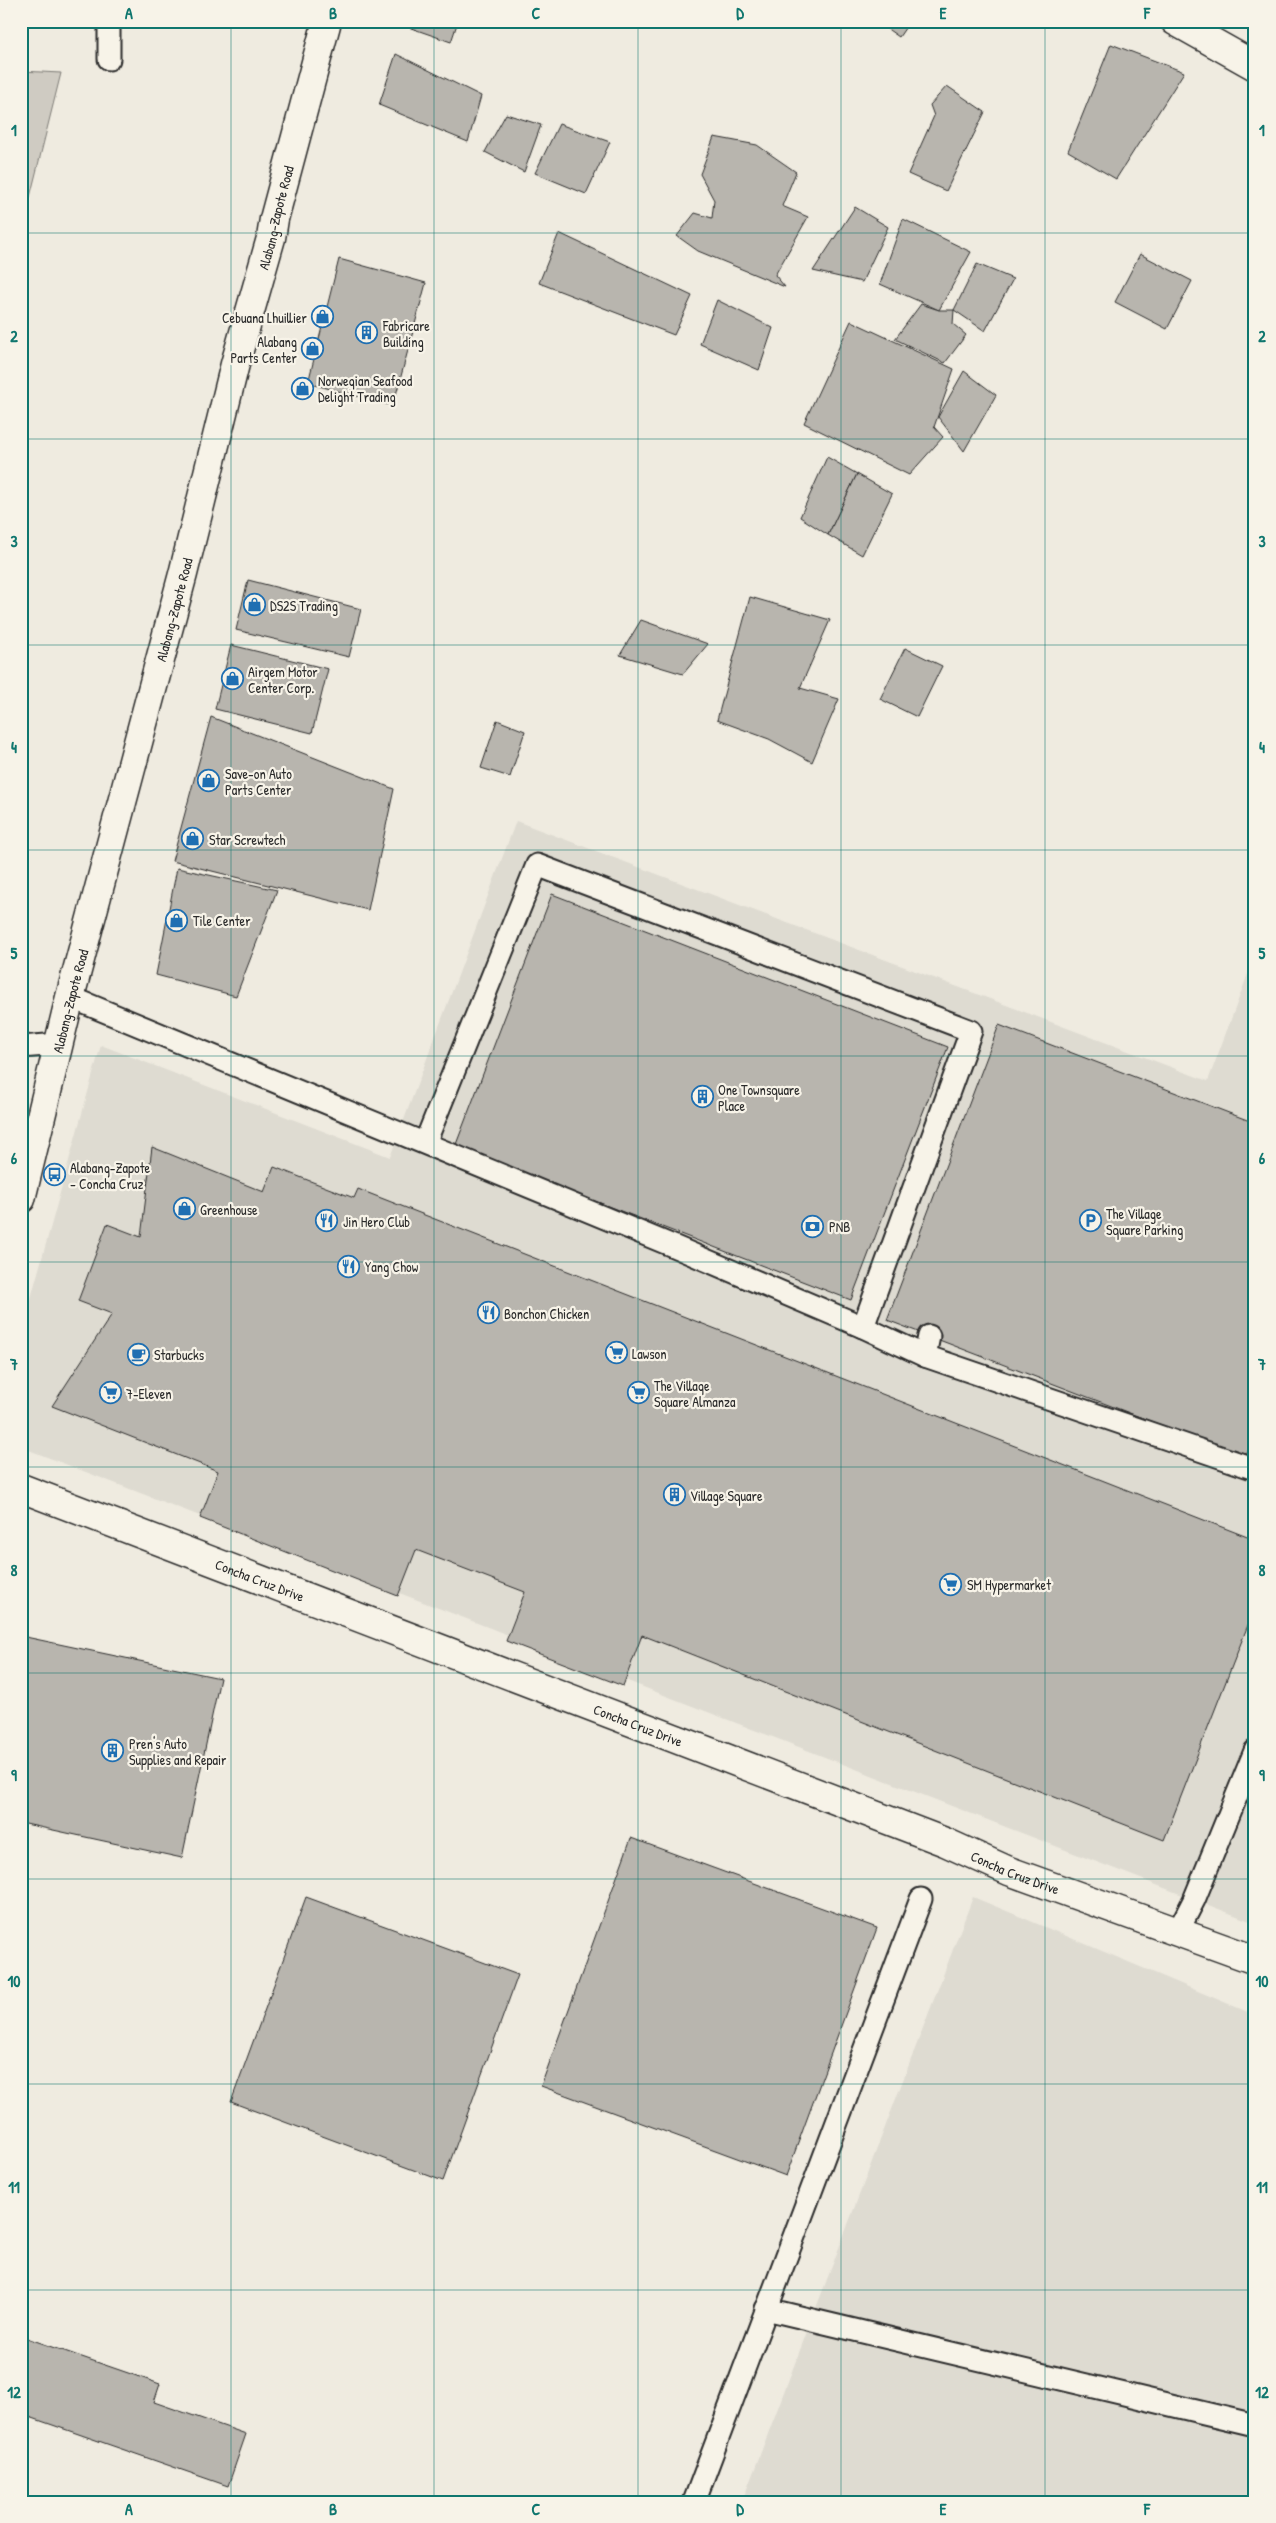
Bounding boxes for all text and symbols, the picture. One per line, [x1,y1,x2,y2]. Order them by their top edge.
text: A [125,2,133,24]
text: B [329,2,337,24]
text: C [532,2,541,24]
text: D [736,2,744,24]
text: E [939,2,947,24]
text: F [1143,2,1151,24]
text: 1 [11,119,17,141]
text: 1 [1259,119,1265,141]
street label: Alabang-Zapote Road [253,163,298,272]
shop icon: Cebuana Lhuillier [311,305,335,329]
place label: Cebuana Lhuillier [222,308,308,327]
place label: Fabricare Building [382,316,430,352]
building icon: Fabricare Building [355,321,379,345]
text: 2 [10,325,18,347]
text: 2 [1258,325,1266,347]
place label: Alabang Parts Center [231,332,298,367]
shop icon: Alabang Parts Center [301,337,325,361]
place label: Norwegian Seafood Delight Trading [318,371,413,407]
shop icon: Norwegian Seafood Delight Trading [290,376,314,400]
text: 3 [10,530,18,552]
text: 3 [1258,530,1266,552]
street label: Alabang-Zapote Road [151,555,196,663]
shop icon: DS2S Trading [242,593,266,617]
place label: DS2S Trading [270,596,338,616]
place label: Airgem Motor Center Corp. [248,662,318,698]
shop icon: Airgem Motor Center Corp. [220,667,244,691]
text: 4 [11,736,17,758]
text: 4 [1259,736,1265,758]
place label: Save-on Auto Parts Center [225,764,292,799]
shop icon: Save-on Auto Parts Center [197,769,221,793]
shop icon: Star Screwtech [181,827,205,851]
place label: Star Screwtech [209,830,285,849]
shop icon: Tile Center [165,908,189,932]
place label: Tile Center [193,911,251,930]
text: 5 [11,942,18,964]
text: 5 [1259,942,1266,964]
street label: Alabang-Zapote Road [47,946,92,1055]
place label: One Townsquare Place [718,1080,800,1115]
building icon: One Townsquare Place [690,1085,714,1109]
text: 6 [11,1147,18,1169]
text: 6 [1259,1147,1266,1169]
place label: Alabang-Zapote – Concha Cruz [70,1158,151,1193]
bus stop icon: Alabang-Zapote – Concha Cruz [42,1163,66,1187]
shop icon: Greenhouse [172,1197,196,1221]
place label: Greenhouse [200,1200,258,1219]
place label: The Village Square Parking [1106,1204,1183,1240]
restaurant icon: Jin Hero Club [315,1209,339,1233]
parking icon: The Village Square Parking [1078,1209,1102,1233]
place label: Jin Hero Club [343,1212,410,1231]
bank icon: PNB [801,1214,825,1238]
place label: PNB [829,1217,850,1236]
restaurant icon: Yang Chow [337,1254,361,1278]
place label: Yang Chow [365,1257,419,1277]
restaurant icon: Bonchon Chicken [476,1301,500,1325]
place label: Bonchon Chicken [504,1304,589,1323]
supermarket icon: Lawson [604,1341,628,1365]
cafe icon: Starbucks [126,1342,150,1366]
place label: Lawson [632,1344,667,1363]
place label: Starbucks [154,1345,204,1364]
text: 7 [9,1353,18,1375]
text: 7 [1257,1353,1266,1375]
place label: The Village Square Almanza [654,1376,736,1412]
supermarket icon: 7-Eleven [98,1381,122,1405]
supermarket icon: The Village Square Almanza [626,1381,650,1405]
place label: 7-Eleven [126,1384,172,1403]
building icon: Village Square [662,1483,686,1507]
place label: Village Square [690,1486,763,1506]
street label: Concha Cruz Drive [213,1554,308,1605]
text: 8 [11,1559,18,1581]
text: 8 [1259,1559,1266,1581]
supermarket icon: SM Hypermarket [939,1572,963,1596]
place label: SM Hypermarket [967,1575,1051,1595]
street label: Concha Cruz Drive [591,1699,686,1750]
place label: Pren's Auto Supplies and Repair [129,1734,227,1770]
building icon: Pren's Auto Supplies and Repair [101,1739,125,1763]
text: 9 [11,1764,17,1786]
text: 9 [1259,1764,1265,1786]
street label: Concha Cruz Drive [968,1846,1063,1898]
text: 10 [8,1970,20,1992]
text: 10 [1256,1970,1268,1992]
text: 11 [8,2176,20,2198]
text: 11 [1256,2176,1268,2198]
text: 12 [7,2381,21,2403]
text: 12 [1255,2381,1269,2403]
text: A [125,2498,133,2520]
text: B [329,2498,337,2520]
text: C [532,2498,541,2520]
text: D [736,2498,744,2520]
text: E [939,2498,947,2520]
text: F [1143,2498,1151,2520]

